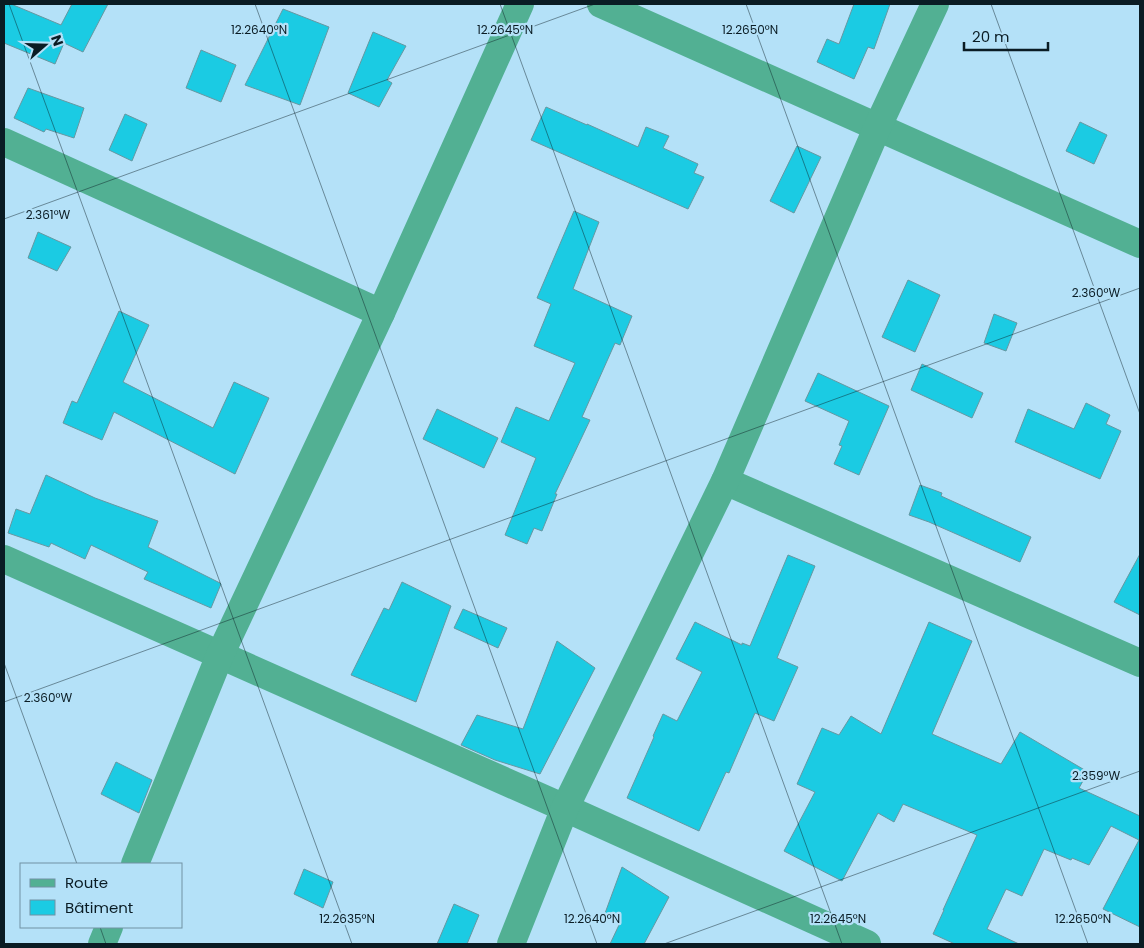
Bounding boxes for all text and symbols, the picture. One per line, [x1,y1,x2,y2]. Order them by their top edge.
north arrow [20,20,70,70]
scale bar [964,20,1048,52]
text: 12.2640°N [231,21,287,38]
text: 12.2645°N [477,21,533,38]
text: 12.2650°N [722,21,778,38]
text: 20 m [972,26,1010,47]
text: N [46,32,68,49]
text: 2.361°W [26,206,71,223]
text: 2.360°W [1072,284,1120,301]
text: 2.360°W [24,689,72,706]
text: 2.359°W [1072,767,1120,784]
legend [20,863,182,928]
text: Route [65,872,108,893]
text: Bâtiment [65,897,133,918]
text: 12.2635°N [319,910,375,927]
text: 12.2640°N [564,910,620,927]
text: 12.2645°N [810,910,866,927]
text: 12.2650°N [1055,910,1111,927]

